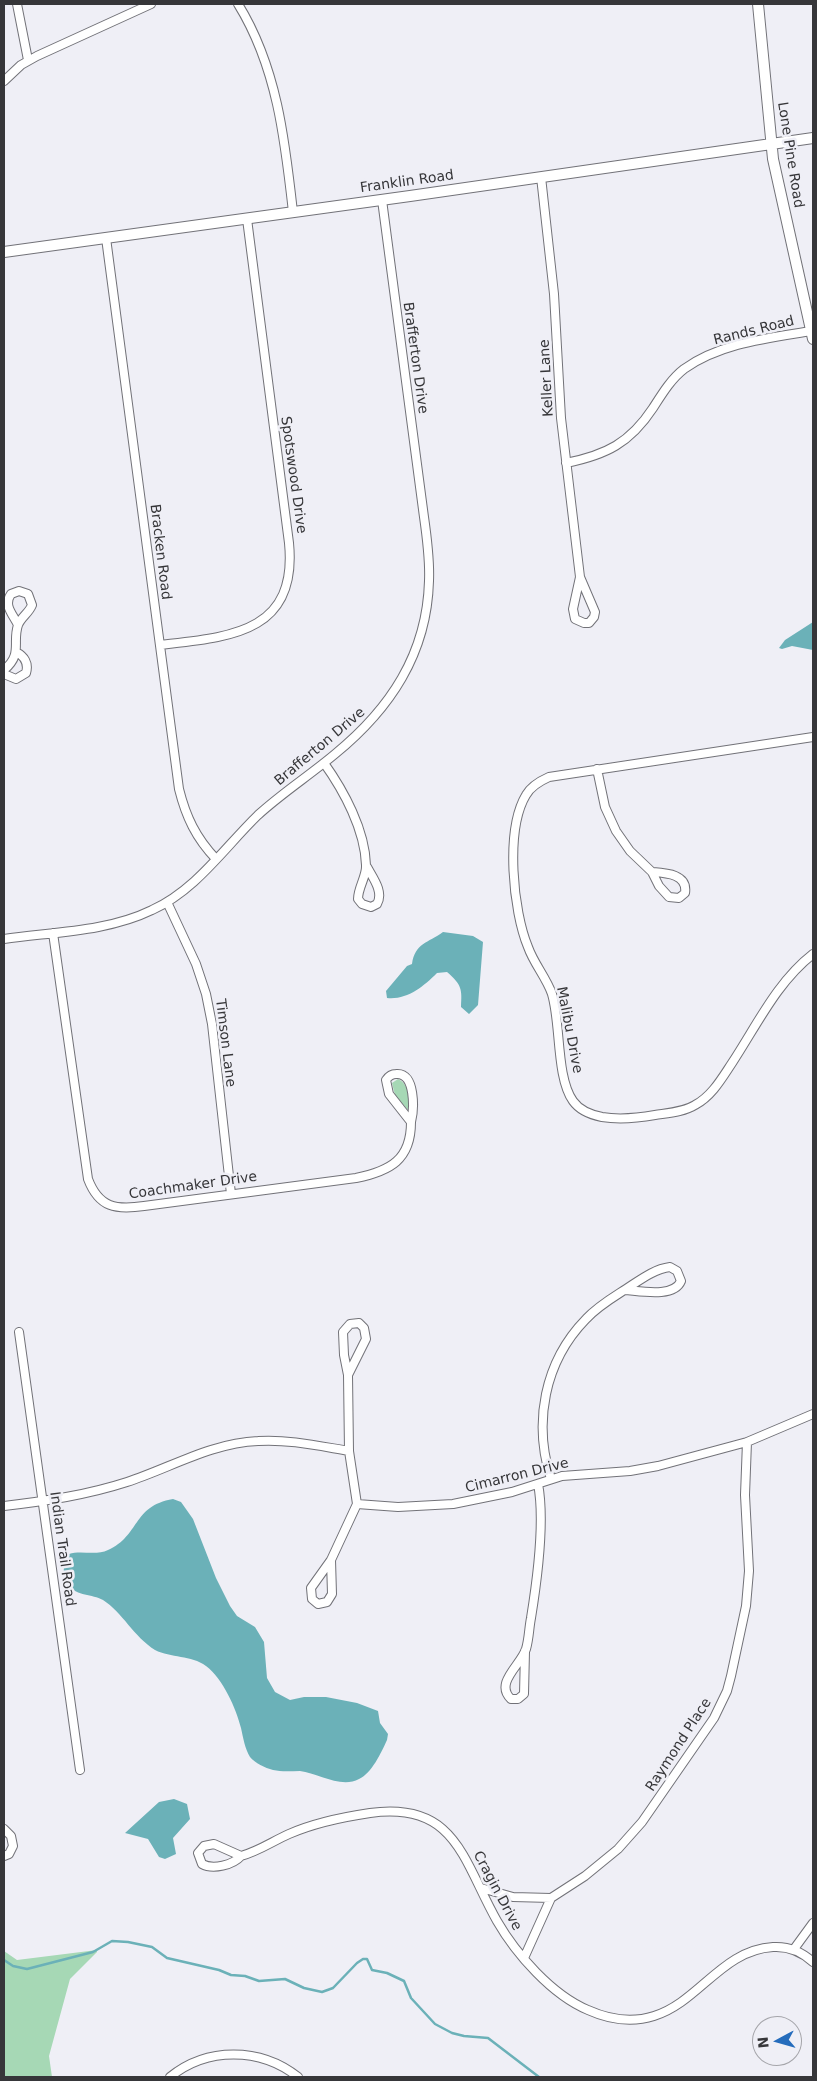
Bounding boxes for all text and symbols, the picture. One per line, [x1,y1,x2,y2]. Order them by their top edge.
street label: Lone Pine Road [773,101,807,209]
street label: Franklin Road [359,167,455,197]
street label: Brafferton Drive [399,301,431,415]
street label: Rands Road [712,313,796,349]
street label: Keller Lane [537,339,557,417]
street label: Spotswood Drive [276,415,310,535]
street label: Bracken Road [146,503,174,601]
street label: Brafferton Drive [271,704,369,790]
street label: Malibu Drive [552,985,586,1075]
street label: Timson Lane [211,998,239,1088]
street label: Coachmaker Drive [128,1169,258,1203]
street label: Cimarron Drive [464,1455,570,1497]
street label: Indian Trail Road [46,1490,78,1608]
street label: Raymond Place [643,1695,715,1795]
street label: Cragin Drive [469,1848,525,1934]
north arrow [752,2016,802,2066]
text: N [755,2036,772,2049]

